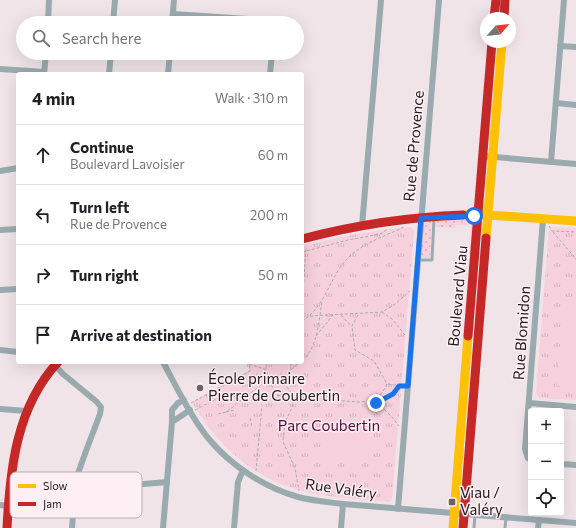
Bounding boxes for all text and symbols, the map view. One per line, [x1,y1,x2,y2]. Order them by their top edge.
north arrow [480,12,516,48]
search box [16,16,304,60]
icon: search [30,27,52,49]
text: Search here [62,29,141,47]
text: 4 min [32,88,75,109]
street label: Rue de Provence [399,89,427,202]
text: Walk · 310 m [215,90,288,106]
text: Continue [70,138,134,156]
icon: ahead [32,144,54,166]
text: 60 m [258,147,288,163]
text: Boulevard Lavoisier [70,156,185,172]
text: Turn left [70,198,129,216]
icon: left [32,204,54,226]
text: 200 m [250,207,288,223]
route start [465,207,483,225]
text: Rue de Provence [70,216,167,232]
street label: Boulevard Viau [444,245,470,347]
icon: right [32,264,54,286]
text: Turn right [70,266,139,284]
text: 50 m [258,267,288,283]
street label: Rue Blomidon [509,285,533,381]
icon: arrive [32,324,54,346]
text: Arrive at destination [70,326,212,344]
place label: École primaire Pierre de Coubertin [208,368,340,404]
marker: École primaire Pierre de Coubertin [195,383,205,393]
route end [367,394,385,412]
map controls [528,408,564,516]
button: + [528,408,564,444]
park label: Parc Coubertin [278,416,380,434]
button: − [528,444,564,480]
legend [10,472,142,518]
street label: Rue Valéry [304,474,378,502]
text: Slow [43,479,68,492]
button: locate [528,480,564,516]
place label: Viau / Valéry [460,483,503,518]
text: Jam [43,497,62,511]
marker: Viau / Valéry [447,497,457,507]

